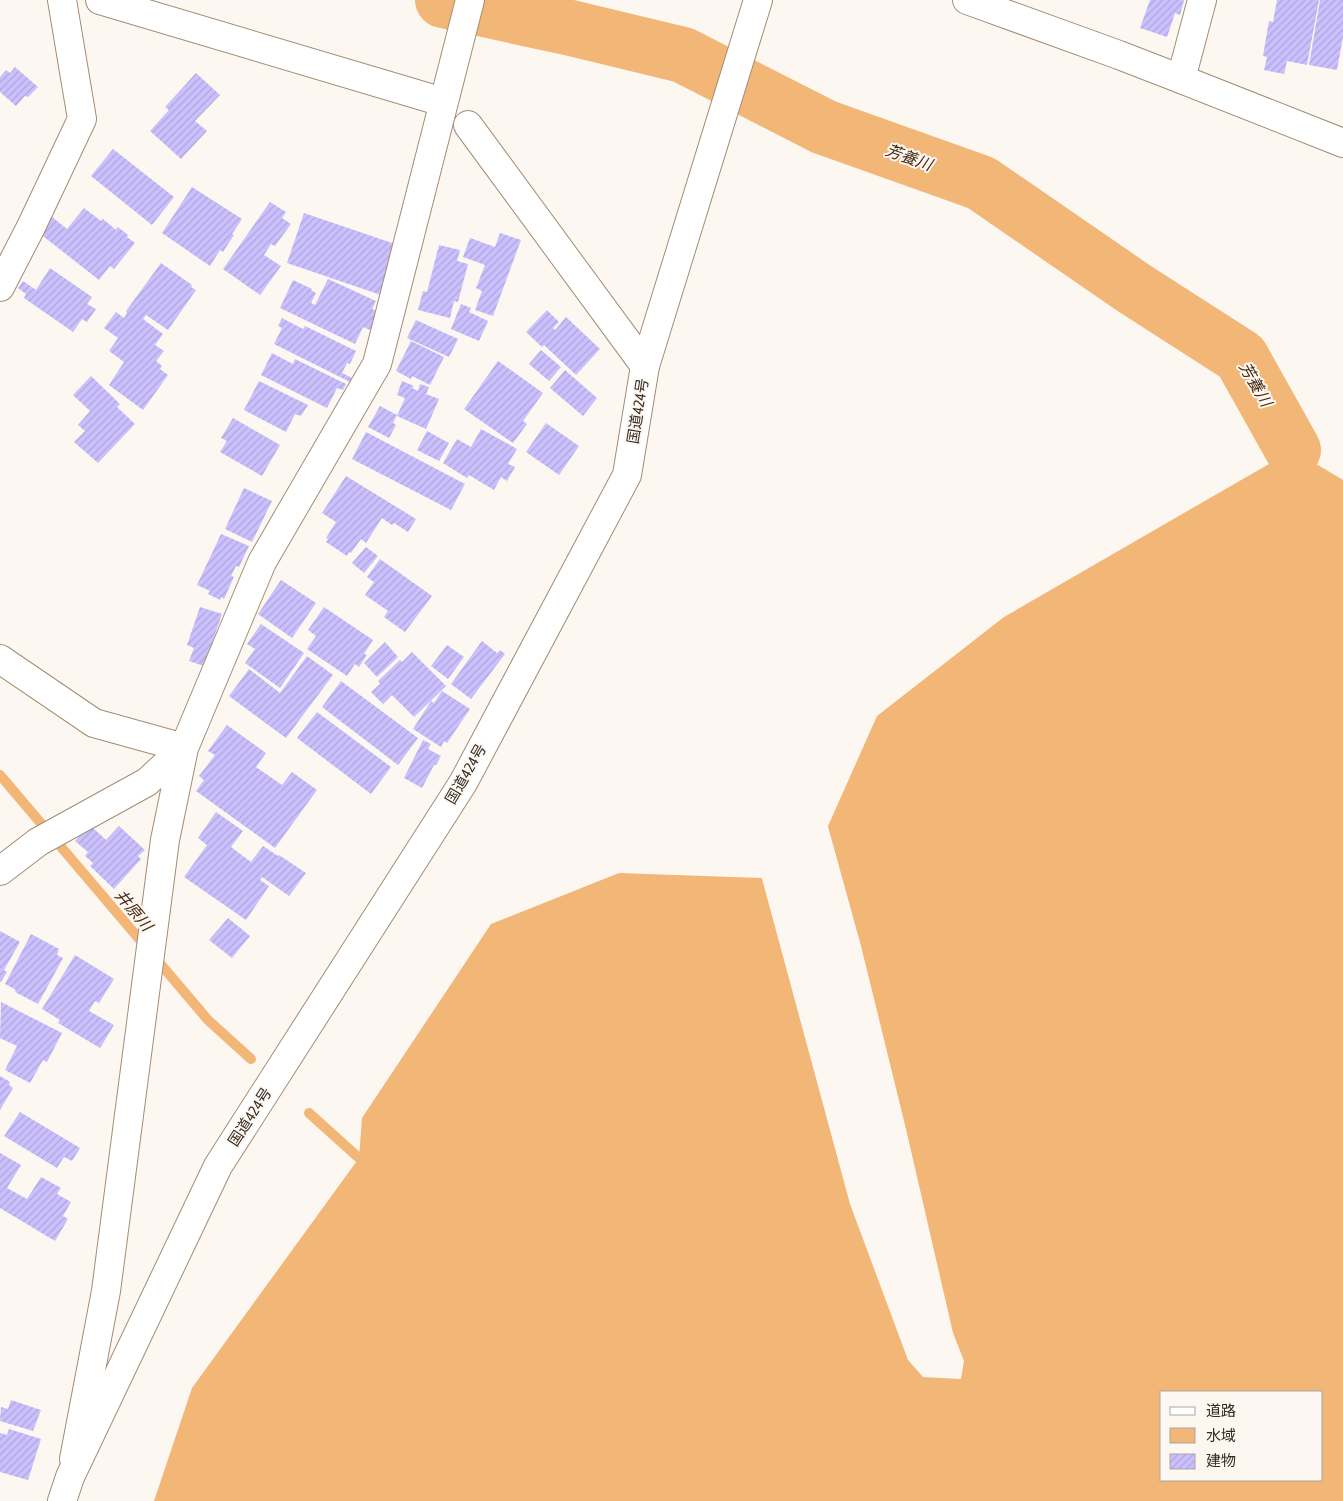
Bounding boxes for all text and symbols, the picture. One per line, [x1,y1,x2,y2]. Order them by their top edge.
water label: 芳養川 [883,140,937,174]
water label: 芳養川 [1236,359,1277,411]
street label: 国道424号 [624,377,651,445]
street label: 国道424号 [442,741,489,807]
water label: 井原川 [112,886,158,936]
street label: 国道424号 [224,1084,275,1149]
legend [1160,1391,1323,1481]
text: 道路 [1206,1402,1236,1419]
text: 水域 [1206,1427,1236,1444]
text: 建物 [1206,1452,1236,1469]

